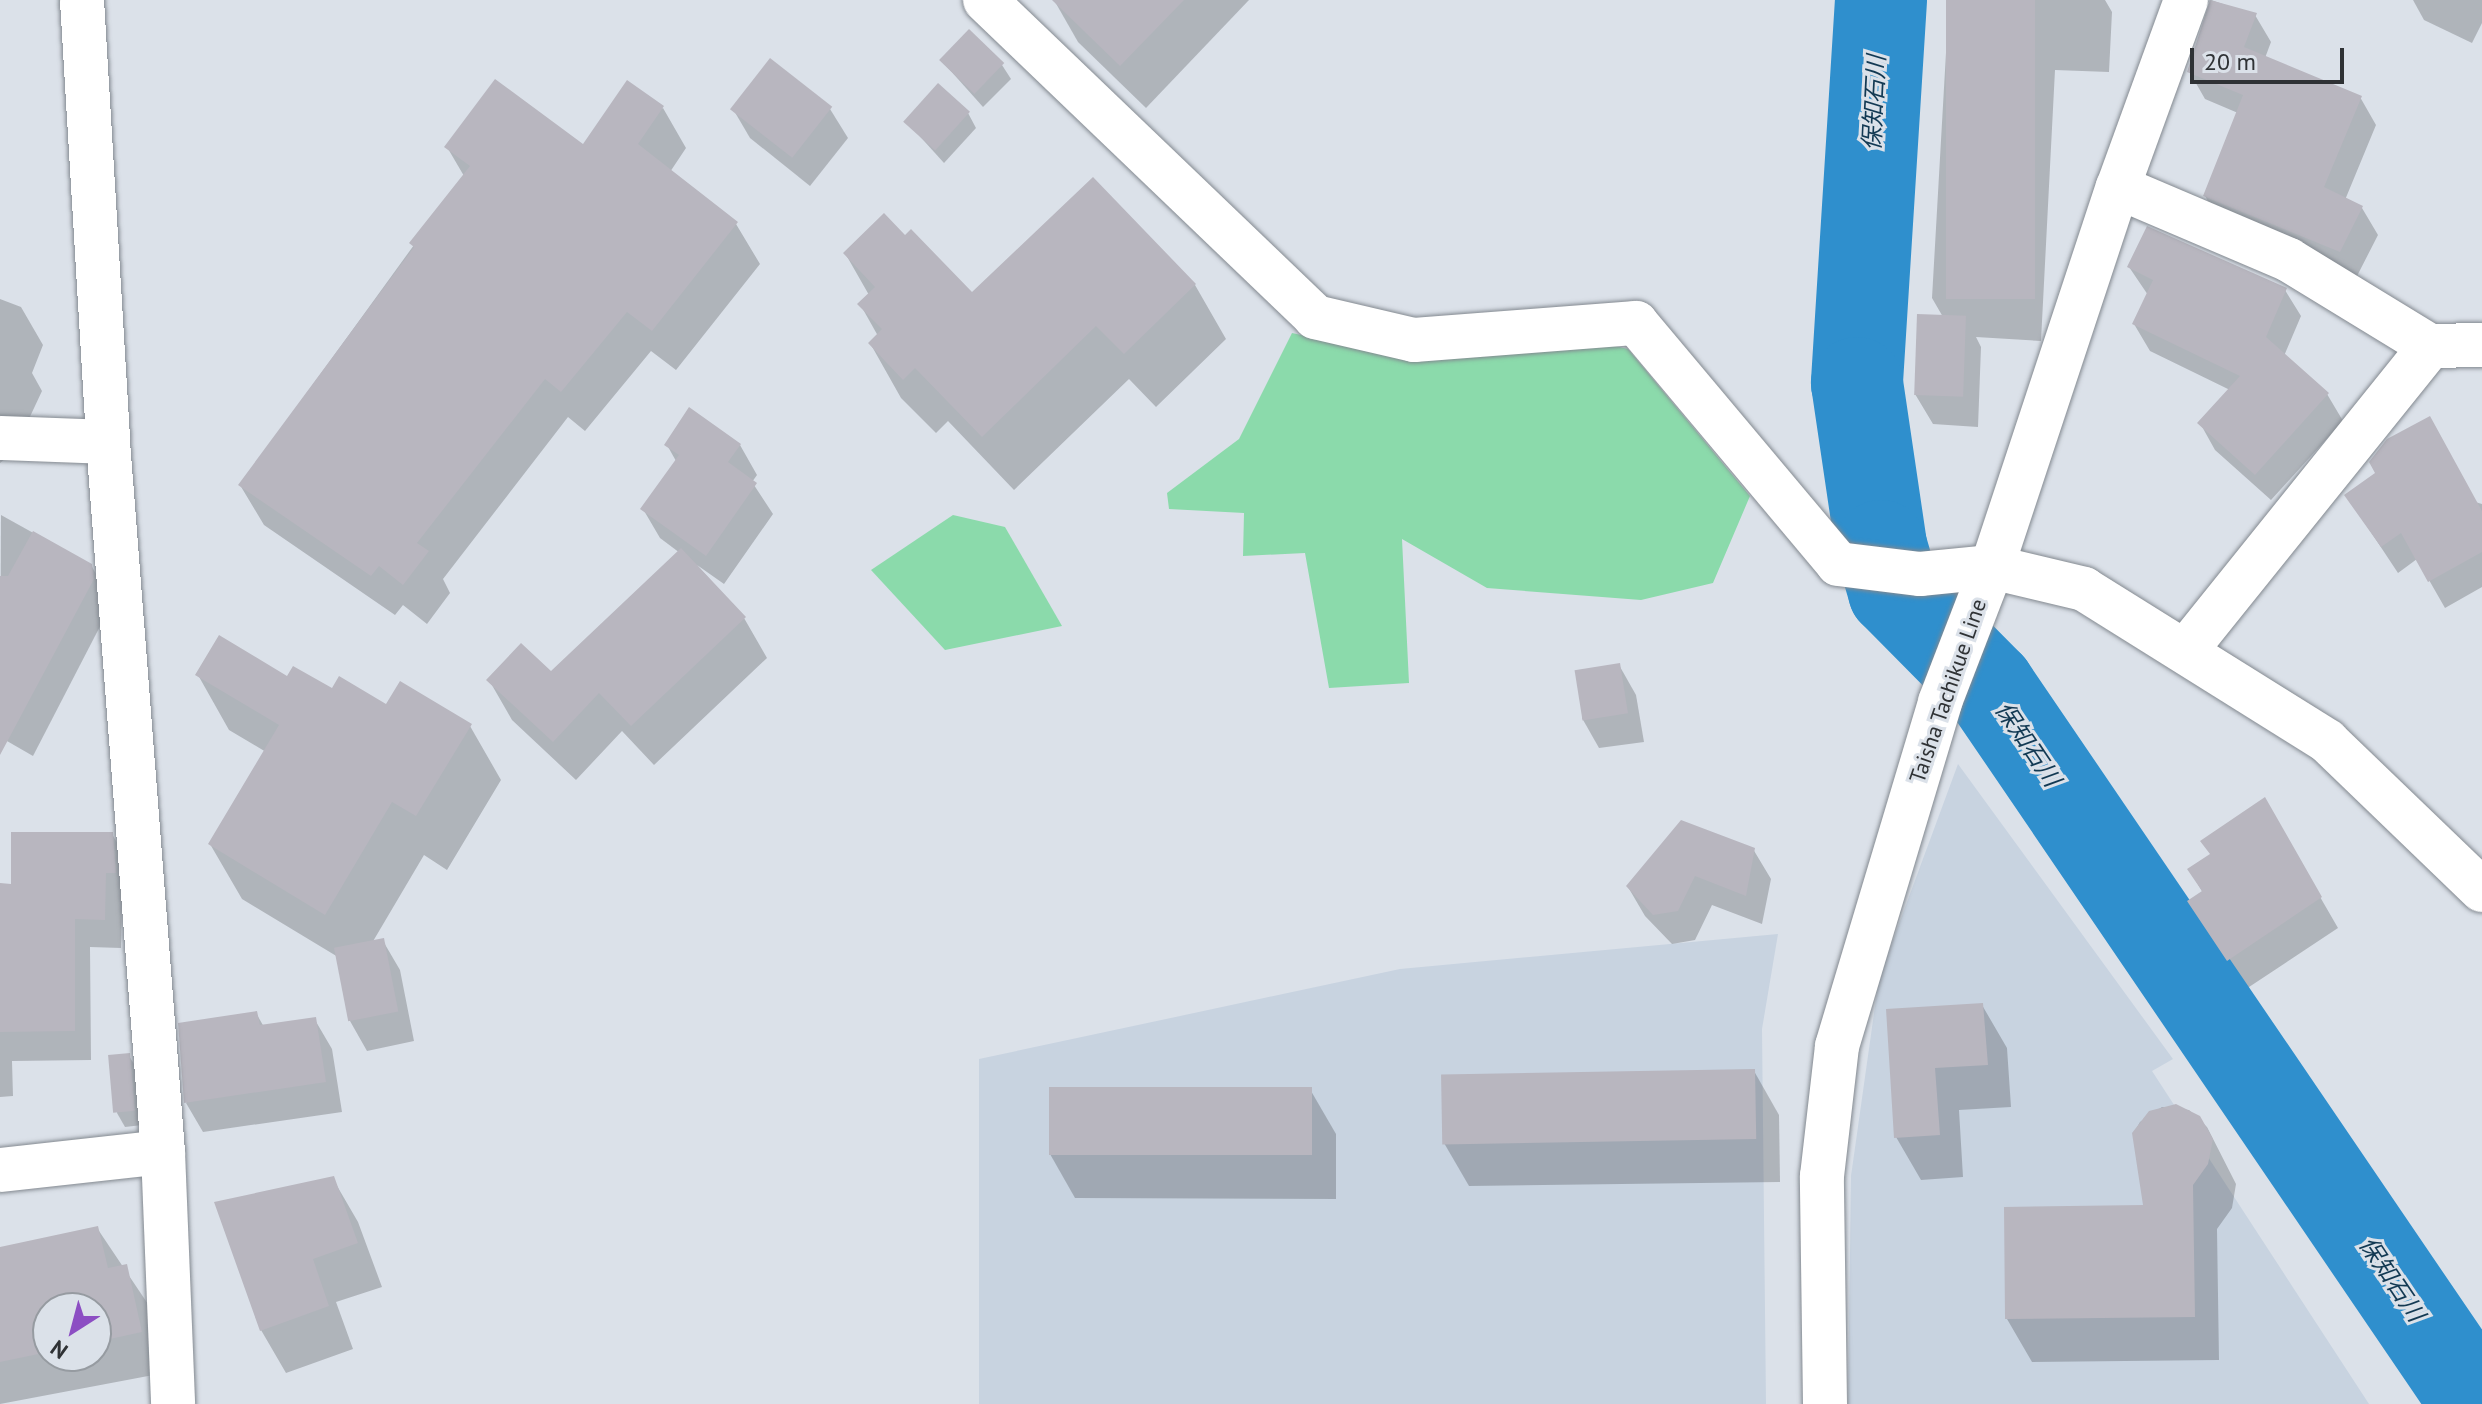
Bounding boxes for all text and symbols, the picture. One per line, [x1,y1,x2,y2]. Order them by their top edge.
scale bar [2194,32,2348,82]
text: 20 m [2204,46,2256,77]
water label: 保知石川 [1857,54,1891,152]
street label: Taisha Tachikue Line [1904,595,1992,787]
water label: 保知石川 [1989,696,2067,792]
water label: 保知石川 [2353,1231,2431,1327]
north arrow [32,1292,112,1372]
text: N [45,1334,73,1365]

